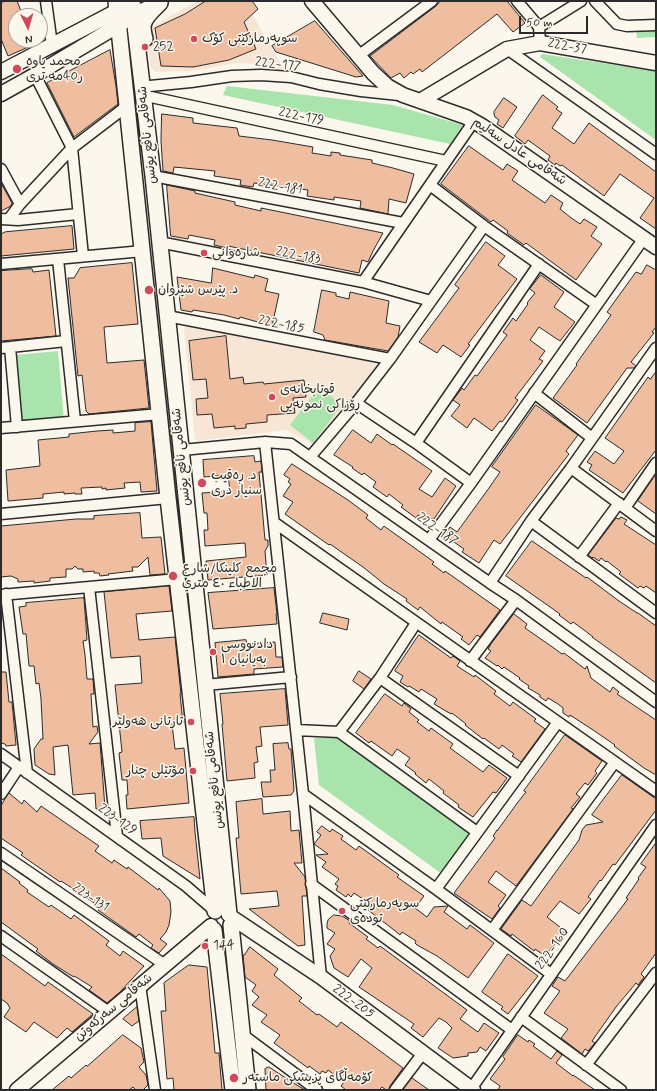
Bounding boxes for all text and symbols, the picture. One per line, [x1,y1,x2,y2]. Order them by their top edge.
north arrow [8,8,48,48]
scale bar [521,8,590,34]
text: 50 m [526,15,553,31]
place label: سوپەرمارکێتی کۆک [202,31,298,47]
text: N [25,32,33,46]
marker: سوپەرمارکێتی کۆک [189,34,199,44]
street label: 222-37 [546,36,588,58]
place label: 252 [153,39,174,55]
marker: 252 [140,42,150,52]
place label: محمد ياوه ر40مه ترى [26,54,83,85]
street label: 222-177 [254,55,302,75]
marker: محمد ياوه ر40مه ترى [11,63,23,75]
street label: شەقامی نافع یونس [135,85,161,185]
street label: 222-179 [277,105,325,129]
street label: شەقامی عادل سەلیم [469,115,569,189]
street label: 222-181 [257,175,303,199]
street label: 222-183 [274,244,322,268]
place label: شارەوانی [212,245,260,261]
marker: شارەوانی [199,248,209,258]
place label: د. پێرس شێروان [158,282,238,298]
marker: د. پێرس شێروان [143,284,155,296]
street label: 222-185 [256,313,306,337]
place label: قوتابخانەی ڕۆزاکی نمونەیی [280,382,360,413]
marker: قوتابخانەی ڕۆزاکی نمونەیی [267,392,277,402]
street label: شەقامی نافع یونس [169,407,195,507]
place label: د. ڕەقیب سنیار دری [211,468,262,499]
marker: د. ڕەقیب سنیار دری [196,477,208,489]
street label: 222-187 [413,510,461,550]
place label: مجمع كلينكا/شارع الاطباء ٤٠ متري [182,561,277,592]
marker: مجمع كلينكا/شارع الاطباء ٤٠ متري [167,570,179,582]
place label: دادنووسی بەیانیان ١ [221,637,273,668]
marker: دادنووسی بەیانیان ١ [208,647,218,657]
place label: تارتانی هەولێر [113,714,183,730]
marker: تارتانی هەولێر [186,717,196,727]
street label: شەقامی نافع یونس [202,730,228,830]
place label: مۆتێلی چنار [126,763,185,779]
marker: مۆتێلی چنار [188,766,198,776]
street label: 223-129 [95,801,139,839]
street label: 223-131 [69,880,111,916]
place label: سوپەرمارکێتی تودەی [350,896,419,927]
marker: سوپەرمارکێتی تودەی [337,906,347,916]
street label: 222-160 [533,925,573,973]
place label: 144 [213,938,234,954]
marker: 144 [200,941,210,951]
street label: شەقامی سەرکەوتن [72,971,156,1045]
street label: 222-205 [329,982,377,1022]
place label: کۆمەڵگای پزیشکی ماستەر [243,1070,373,1086]
marker: کۆمەڵگای پزیشکی ماستەر [228,1072,240,1084]

